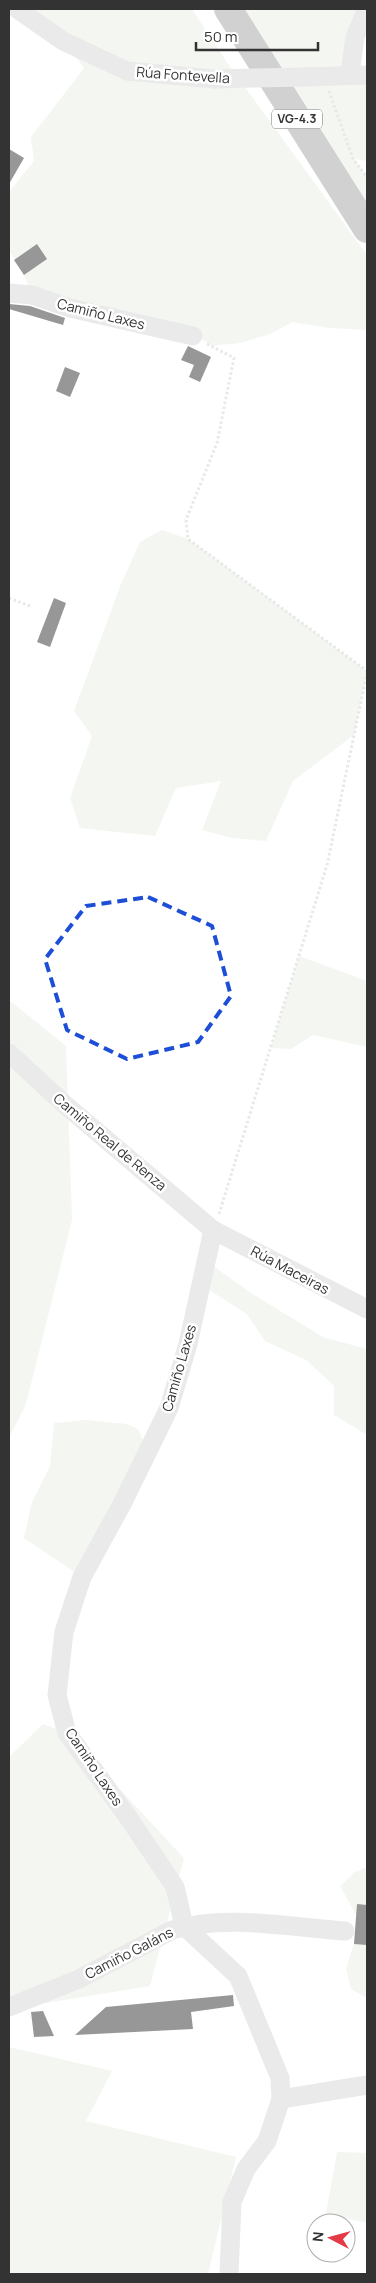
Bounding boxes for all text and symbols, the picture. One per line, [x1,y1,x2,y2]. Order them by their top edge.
scale bar [196,20,318,52]
text: 50 m [204,26,238,47]
street label: Rúa Fontevella [136,62,230,87]
road number: VG-4.3 [272,110,322,128]
street label: Camiño Laxes [55,293,147,334]
street label: Camiño Real de Renza [50,1089,171,1195]
street label: Rúa Maceiras [248,1241,333,1298]
street label: Camiño Laxes [157,1322,200,1414]
street label: Camiño Laxes [61,1724,127,1809]
street label: Camiño Galáns [81,1922,176,1983]
north arrow [306,2213,356,2263]
text: N [308,2231,328,2243]

